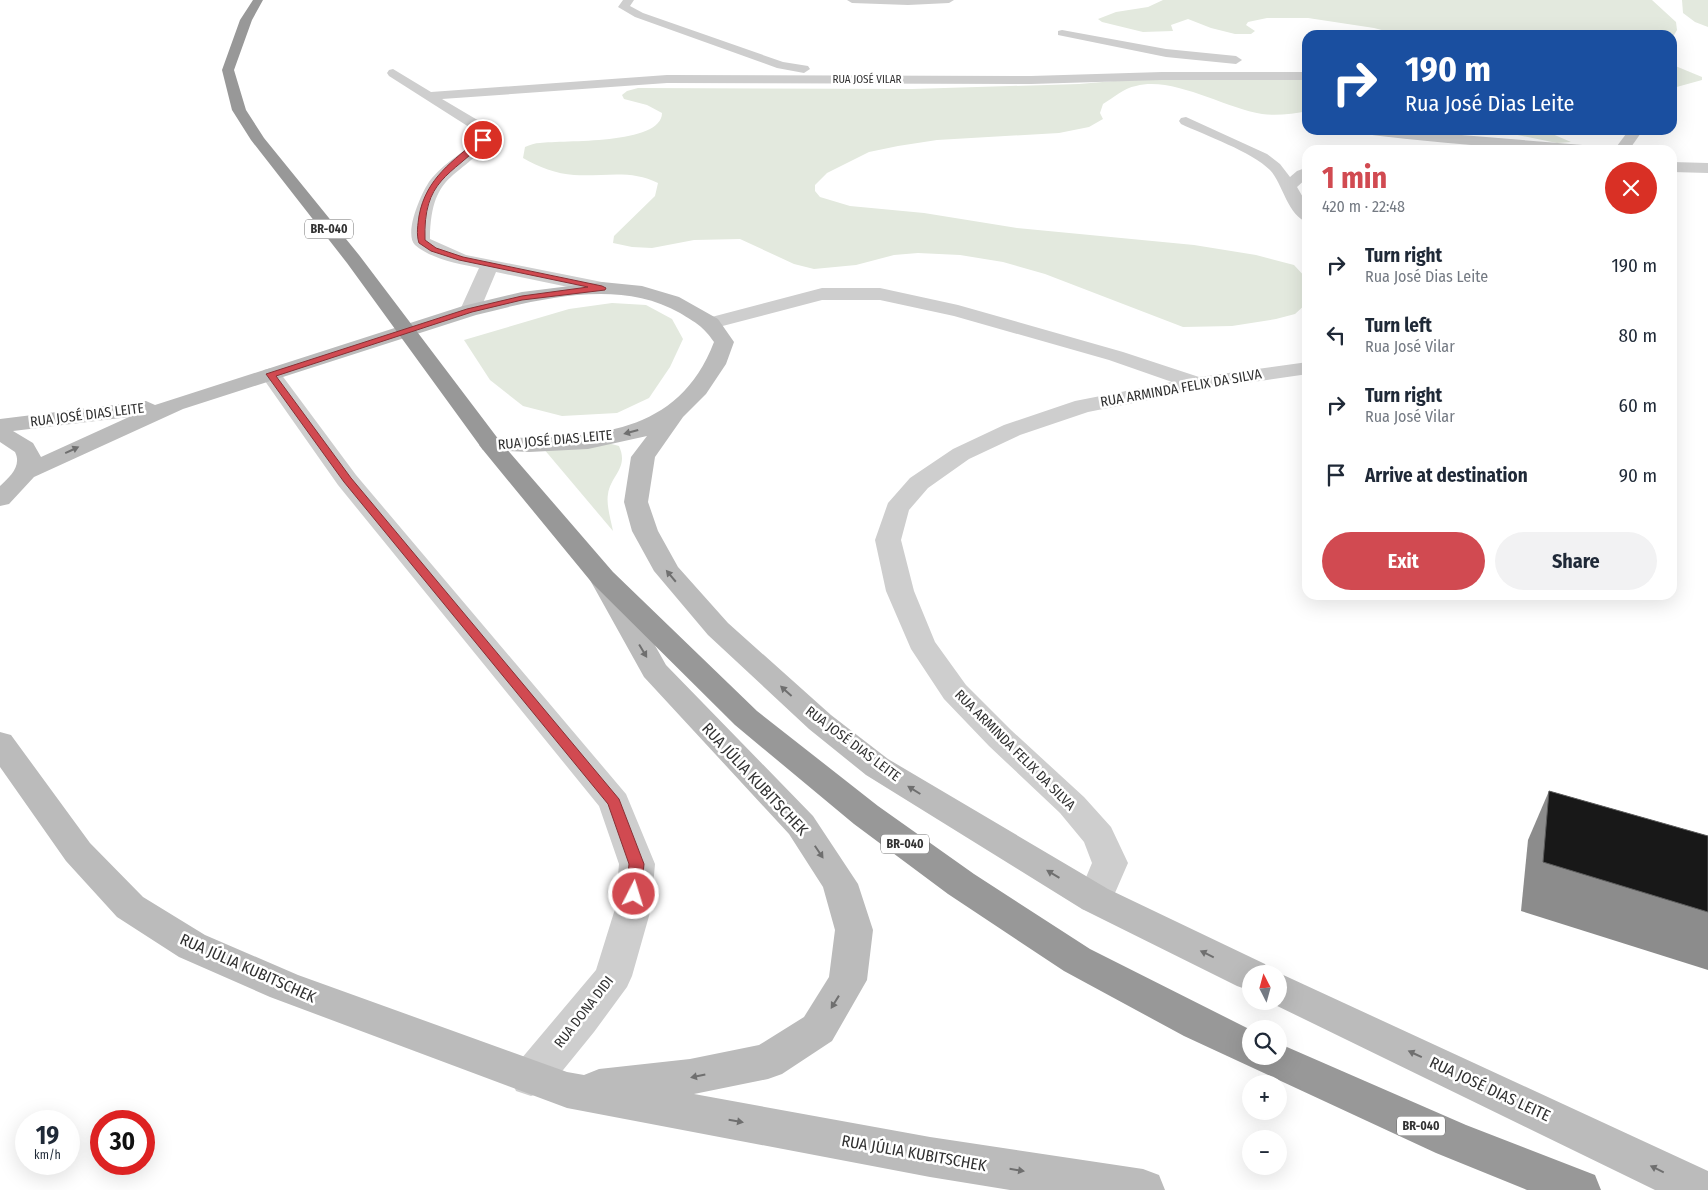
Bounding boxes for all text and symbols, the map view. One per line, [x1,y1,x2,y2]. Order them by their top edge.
text: 190 m [1405,48,1491,90]
icon: right [1322,50,1387,115]
street label: RUA JOSÉ VILAR [833,72,901,86]
text: Rua José Dias Leite [1405,90,1574,117]
pin [462,119,504,161]
icon: arrive [469,126,497,154]
text: 1 min [1322,160,1387,196]
button: close [1605,162,1657,214]
text: 420 m · 22:48 [1322,197,1405,216]
road number: BR-040 [305,220,353,238]
text: Turn right [1365,244,1442,267]
icon: right [1322,251,1350,279]
text: 190 m [1611,254,1657,277]
text: Rua José Dias Leite [1365,267,1488,286]
text: Turn left [1365,314,1432,337]
icon: left [1322,321,1350,349]
text: 80 m [1619,324,1657,347]
text: Rua José Vilar [1365,337,1455,356]
street label: RUA ARMINDA FELIX DA SILVA [1099,365,1264,411]
text: Turn right [1365,384,1442,407]
icon: right [1322,391,1350,419]
text: 60 m [1619,394,1657,417]
street label: RUA JOSÉ DIAS LEITE [29,399,145,430]
text: Rua José Vilar [1365,407,1455,426]
street label: RUA JOSÉ DIAS LEITE [497,426,613,453]
one-way arrow [623,428,638,436]
one-way arrow [65,445,79,453]
icon: arrive [1322,461,1350,489]
text: Arrive at destination [1365,464,1528,487]
text: 90 m [1619,464,1657,487]
button: Exit [1322,532,1485,590]
button: Share [1495,532,1657,590]
one-way arrow [666,570,677,583]
one-way arrow [639,645,648,658]
one-way arrow [780,685,792,697]
street label: RUA ARMINDA FELIX DA SILVA [951,686,1079,814]
street label: RUA JOSÉ DIAS LEITE [802,702,905,786]
street label: RUA JÚLIA KUBITSCHEK [698,719,812,840]
one-way arrow [908,785,921,795]
road number: BR-040 [881,834,929,854]
one-way arrow [814,845,824,859]
position arrow [607,867,659,919]
one-way arrow [1047,870,1060,879]
street label: RUA JÚLIA KUBITSCHEK [177,929,319,1007]
one-way arrow [1200,950,1215,958]
north arrow [1242,965,1288,1010]
map controls [1242,965,1287,1175]
street label: RUA DONA DIDI [551,973,617,1051]
one-way arrow [830,995,839,1008]
button: search [1242,1020,1287,1065]
one-way arrow [1408,1050,1423,1058]
street label: RUA JOSÉ DIAS LEITE [1427,1053,1553,1125]
one-way arrow [690,1072,706,1080]
button: + [1242,1075,1287,1120]
speed limit sign: 30 [90,1110,155,1175]
road number: BR-040 [1397,1116,1445,1136]
one-way arrow [728,1118,744,1126]
text: 19 [36,1121,59,1151]
button: − [1242,1130,1287,1175]
street label: RUA JÚLIA KUBITSCHEK [840,1131,988,1175]
text: km/h [34,1148,61,1162]
one-way arrow [1650,1165,1664,1173]
one-way arrow [1009,1167,1025,1175]

